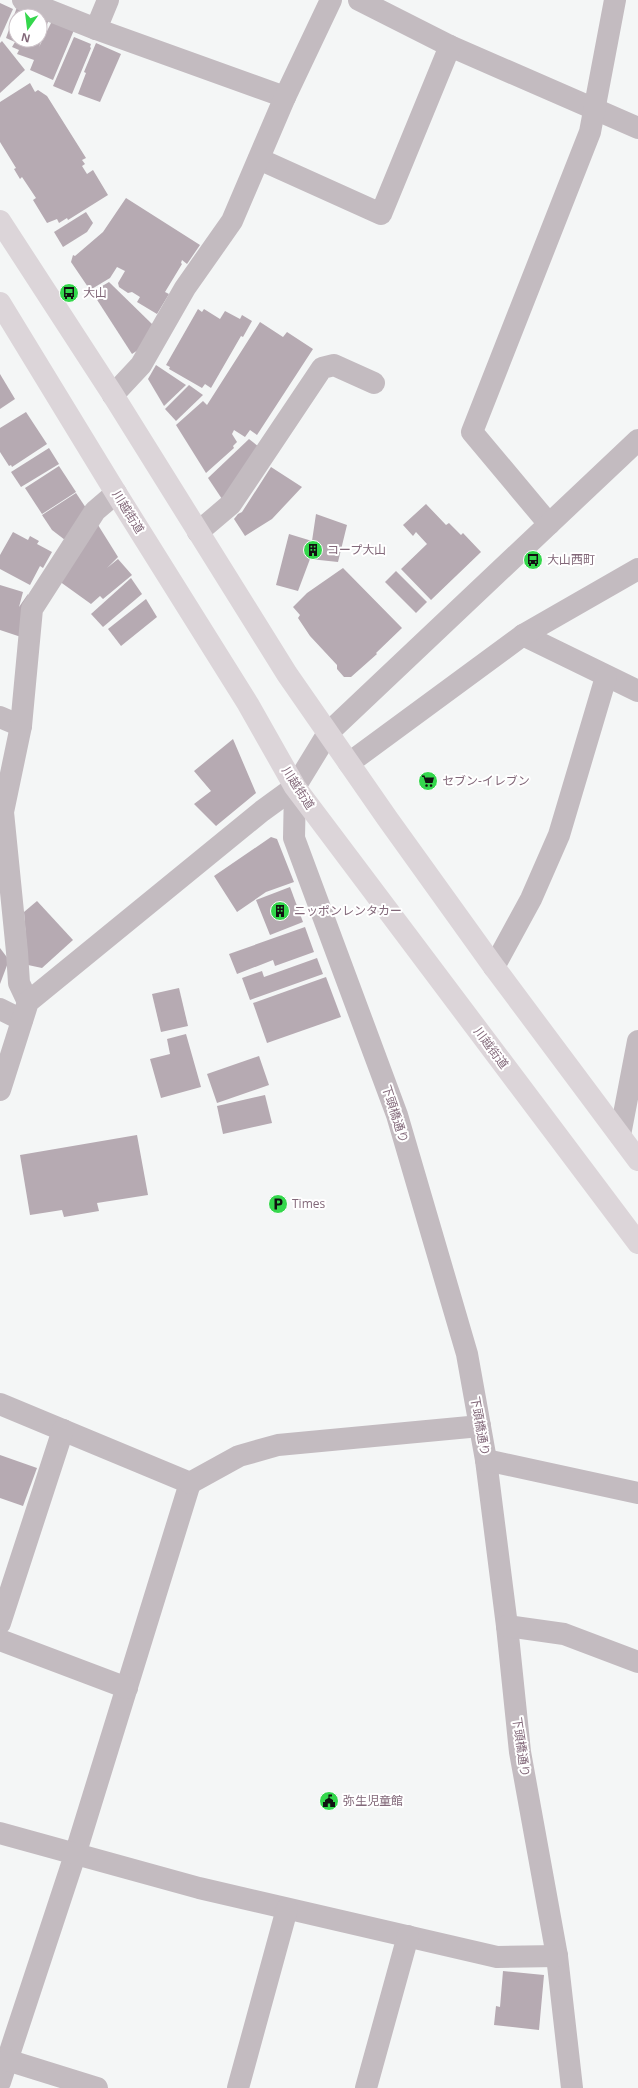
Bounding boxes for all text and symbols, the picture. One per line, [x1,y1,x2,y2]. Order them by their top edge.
north arrow [8,8,48,48]
text: N [19,30,32,47]
bus stop icon: 大山 [58,282,80,304]
place label: 大山 [83,284,107,301]
street label: 川越街道 [108,487,148,537]
building icon: コープ大山 [302,539,324,561]
place label: コープ大山 [327,541,386,558]
bus stop icon: 大山西町 [522,549,544,571]
place label: 大山西町 [547,551,595,568]
street label: 川越街道 [278,763,319,812]
supermarket icon: セブン-イレブン [417,770,439,792]
place label: セブン-イレブン [442,772,530,789]
building icon: ニッポンレンタカー [269,900,291,922]
place label: ニッポンレンタカー [294,902,402,919]
street label: 川越街道 [470,1023,513,1072]
street label: 下頭橋通り [378,1083,413,1145]
parking icon: Times [267,1193,289,1215]
place label: Times [292,1195,325,1212]
street label: 下頭橋通り [467,1395,494,1457]
street label: 下頭橋通り [509,1716,534,1778]
public building icon: 弥生児童館 [318,1790,340,1812]
place label: 弥生児童館 [343,1792,403,1809]

